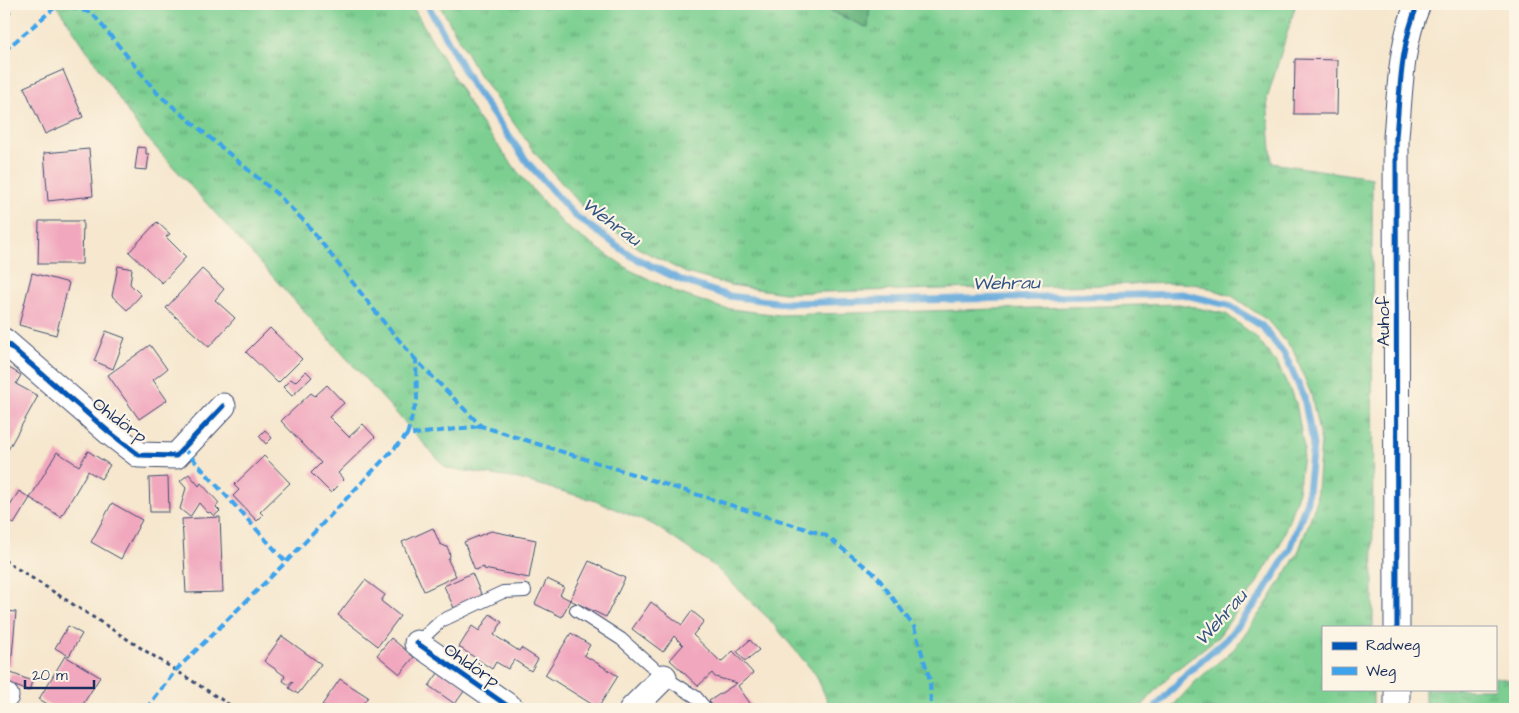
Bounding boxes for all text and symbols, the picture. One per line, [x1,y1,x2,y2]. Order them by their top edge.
water label: Wehrau [576,191,647,254]
water label: Wehrau [972,269,1041,298]
street label: Auhof [1371,295,1396,346]
street label: Ohldörp [87,391,152,449]
water label: Wehrau [1189,583,1255,652]
legend [1322,626,1496,690]
text: Radweg [1366,635,1420,657]
street label: Ohldörp [439,637,505,694]
scale bar [25,658,94,690]
text: Weg [1366,661,1396,683]
text: 20 m [32,665,68,686]

